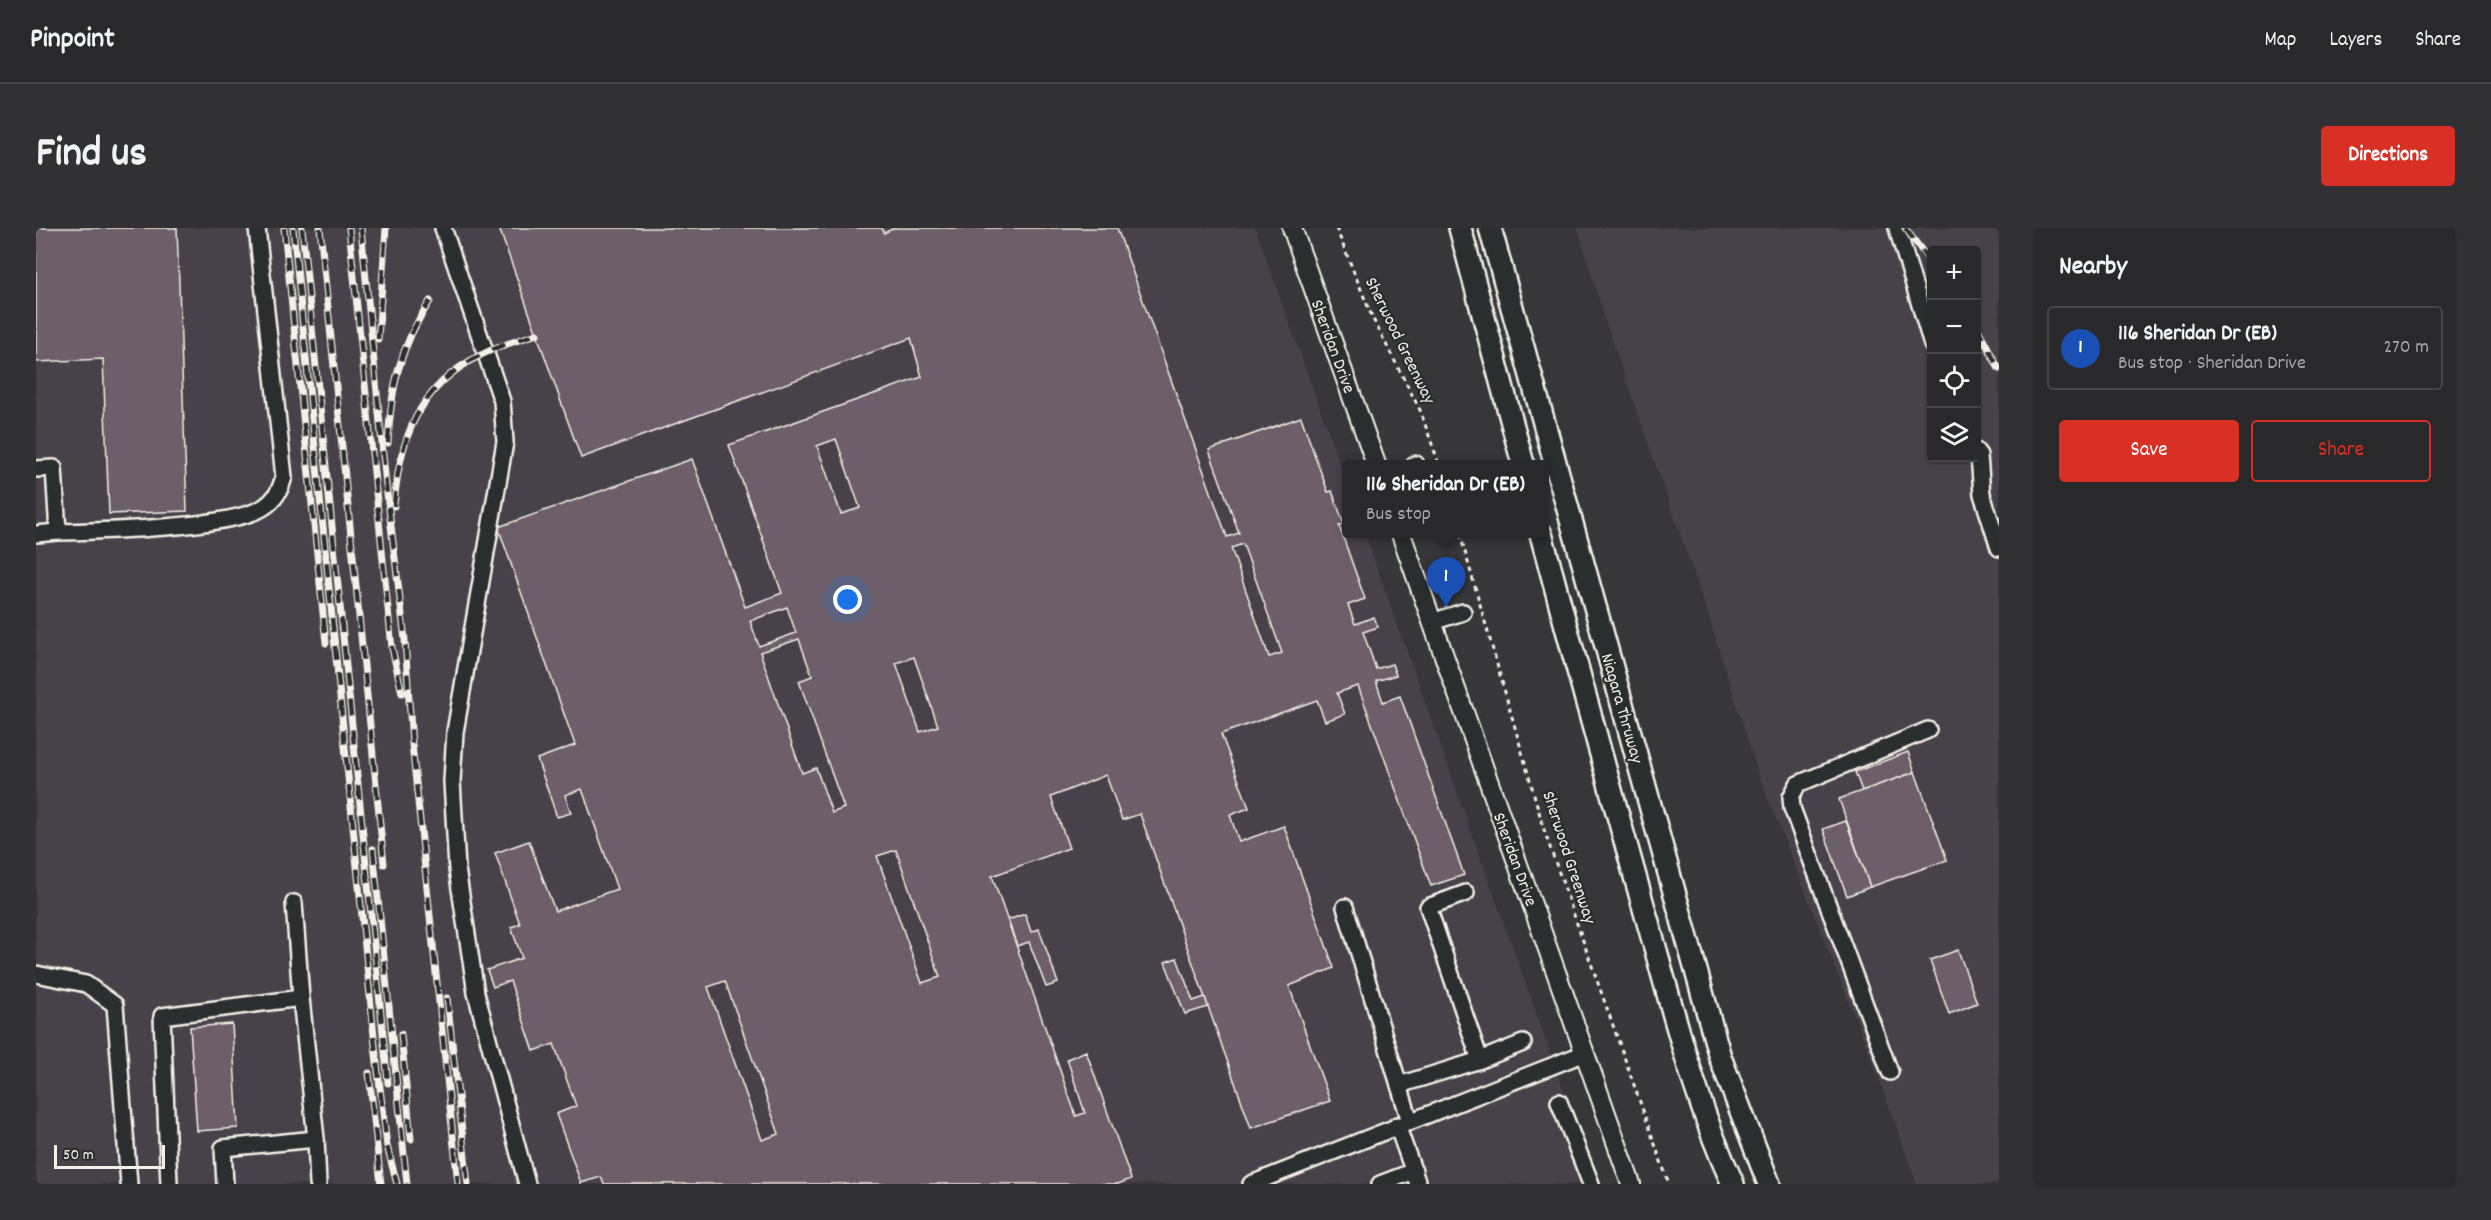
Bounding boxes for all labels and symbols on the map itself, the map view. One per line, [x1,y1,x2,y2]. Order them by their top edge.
street label: Sherwood Greenway [1357,274,1441,409]
street label: Sheridan Drive [1303,296,1360,397]
pin: 1 [1426,558,1466,607]
your location [833,585,862,614]
street label: Niagara Thruway [1593,651,1648,767]
street label: Sherwood Greenway [1534,788,1601,928]
street label: Sheridan Drive [1485,809,1542,910]
scale bar [54,1142,165,1170]

